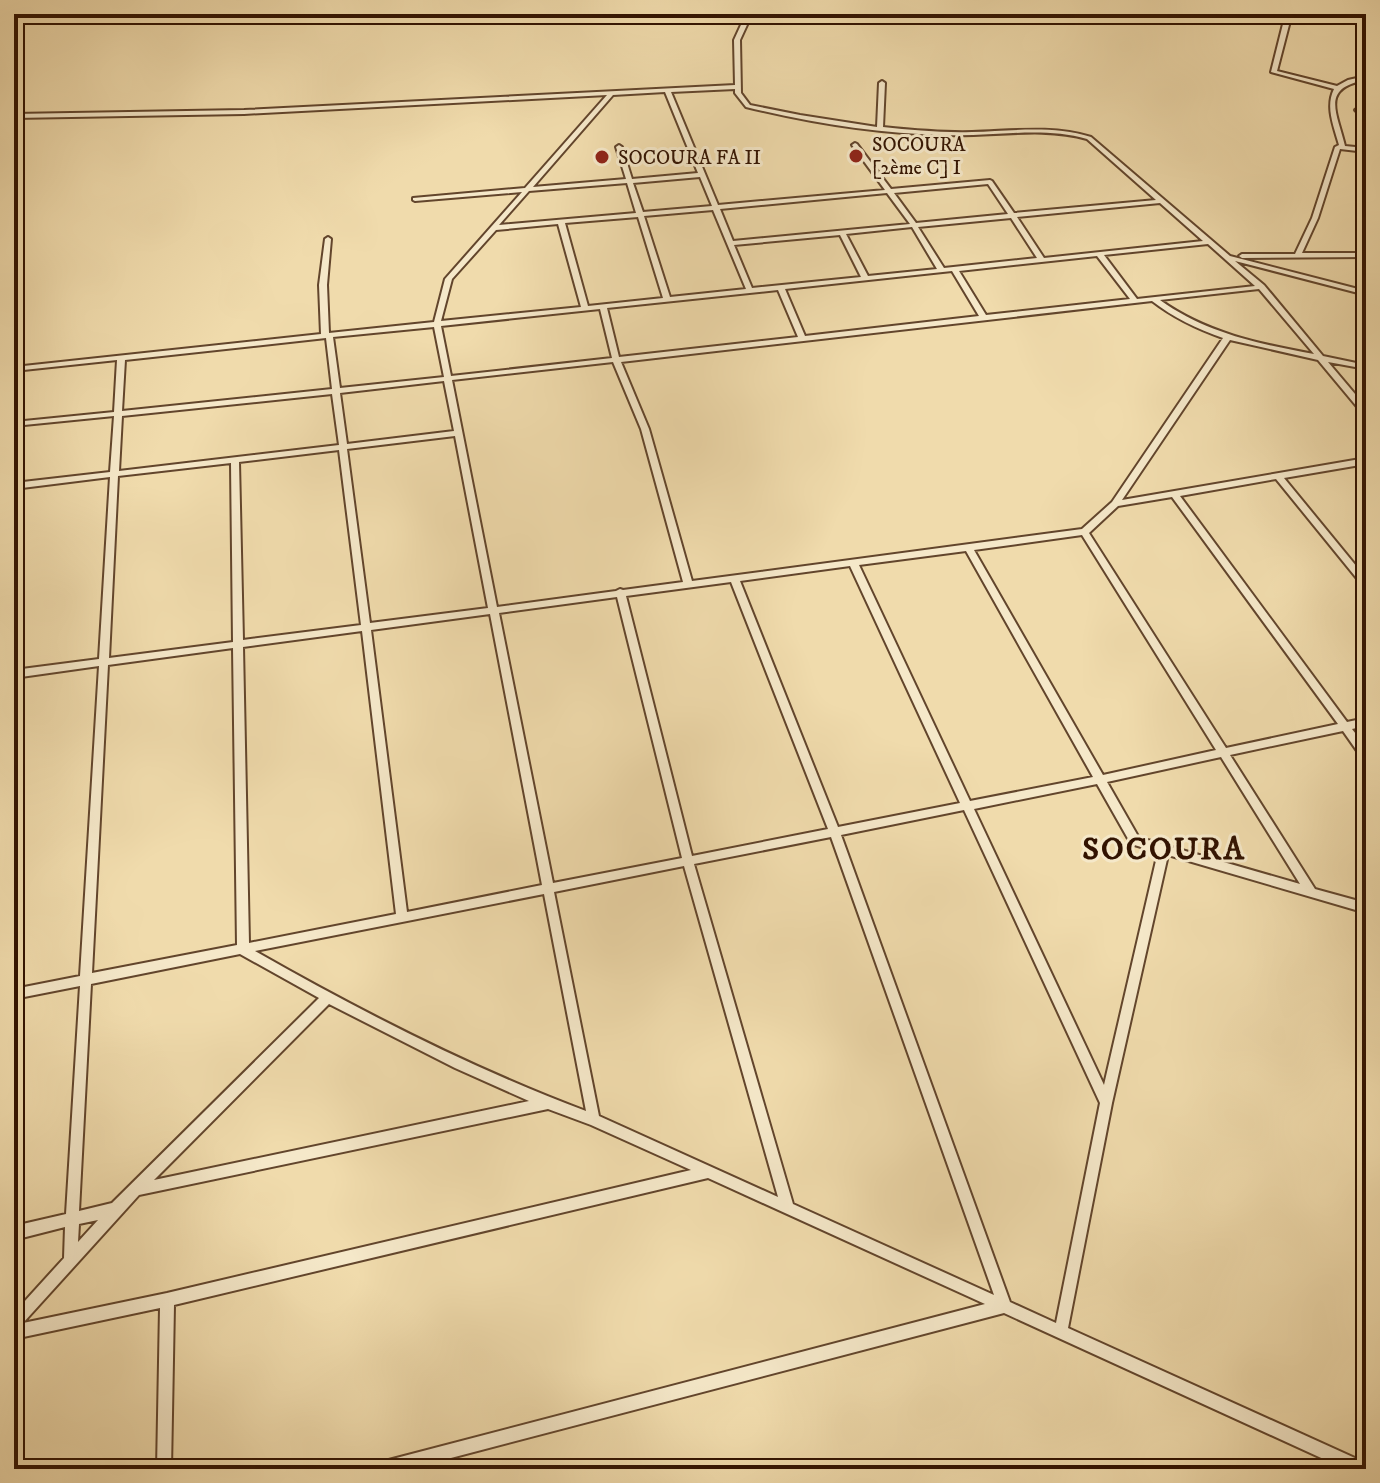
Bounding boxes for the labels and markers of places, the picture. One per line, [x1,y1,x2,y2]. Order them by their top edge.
place label: SOCOURA [2ème C] I [872,133,966,181]
place label: SOCOURA FA II [618,146,761,171]
marker: SOCOURA [2ème C] I [847,147,865,165]
marker: SOCOURA FA II [593,148,611,166]

